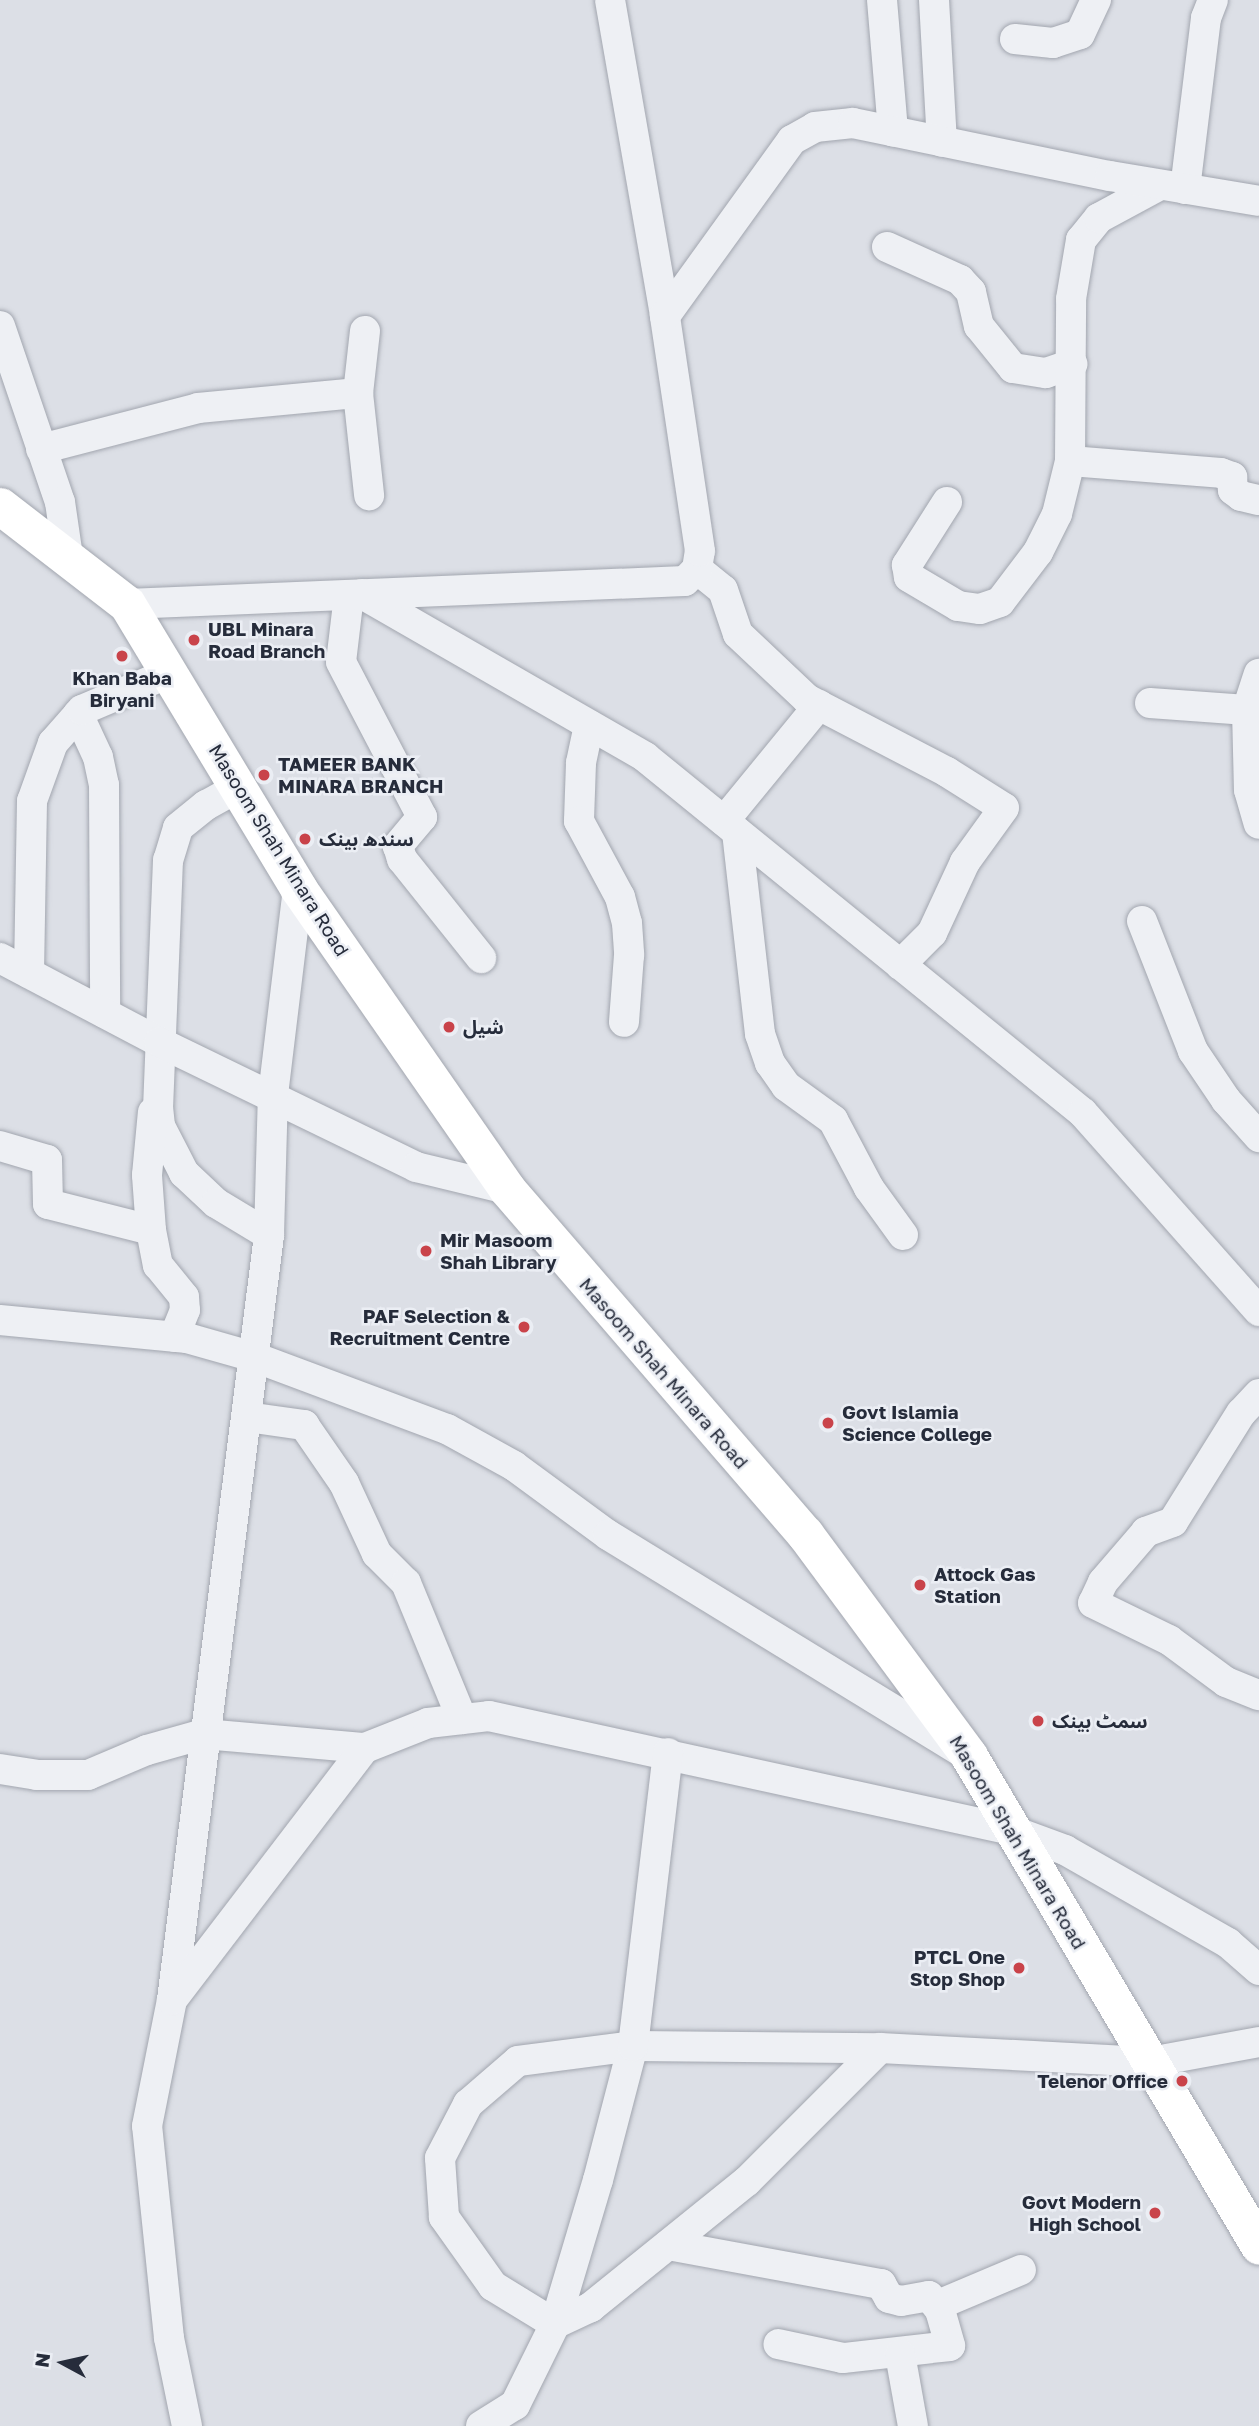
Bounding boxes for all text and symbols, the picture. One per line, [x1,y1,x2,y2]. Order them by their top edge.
place label: UBL Minara Road Branch [208,618,325,662]
marker: UBL Minara Road Branch [186,632,202,648]
marker: Khan Baba Biryani [114,648,130,664]
place label: Khan Baba Biryani [72,667,172,711]
street label: Masoom Shah Minara Road [204,740,354,960]
place label: TAMEER BANK MINARA BRANCH [278,753,443,797]
marker: TAMEER BANK MINARA BRANCH [256,767,272,783]
place label: سندھ بینک [319,828,414,850]
marker: سندھ بینک [297,831,313,847]
place label: شیل [463,1016,504,1038]
marker: شیل [441,1019,457,1035]
place label: Mir Masoom Shah Library [440,1229,557,1273]
marker: Mir Masoom Shah Library [418,1243,434,1259]
street label: Masoom Shah Minara Road [575,1273,753,1473]
place label: PAF Selection & Recruitment Centre [330,1305,510,1349]
marker: PAF Selection & Recruitment Centre [516,1319,532,1335]
place label: Govt Islamia Science College [842,1401,992,1445]
marker: Govt Islamia Science College [820,1415,836,1431]
place label: Attock Gas Station [934,1563,1036,1607]
marker: Attock Gas Station [912,1577,928,1593]
place label: سمٹ بینک [1052,1710,1148,1732]
marker: سمٹ بینک [1030,1713,1046,1729]
street label: Masoom Shah Minara Road [945,1731,1091,1953]
place label: PTCL One Stop Shop [910,1946,1005,1990]
marker: PTCL One Stop Shop [1011,1960,1027,1976]
place label: Telenor Office [1037,2070,1168,2092]
marker: Telenor Office [1174,2073,1190,2089]
place label: Govt Modern High School [1022,2191,1141,2235]
marker: Govt Modern High School [1147,2205,1163,2221]
north arrow [28,2328,98,2398]
text: N [29,2351,54,2369]

